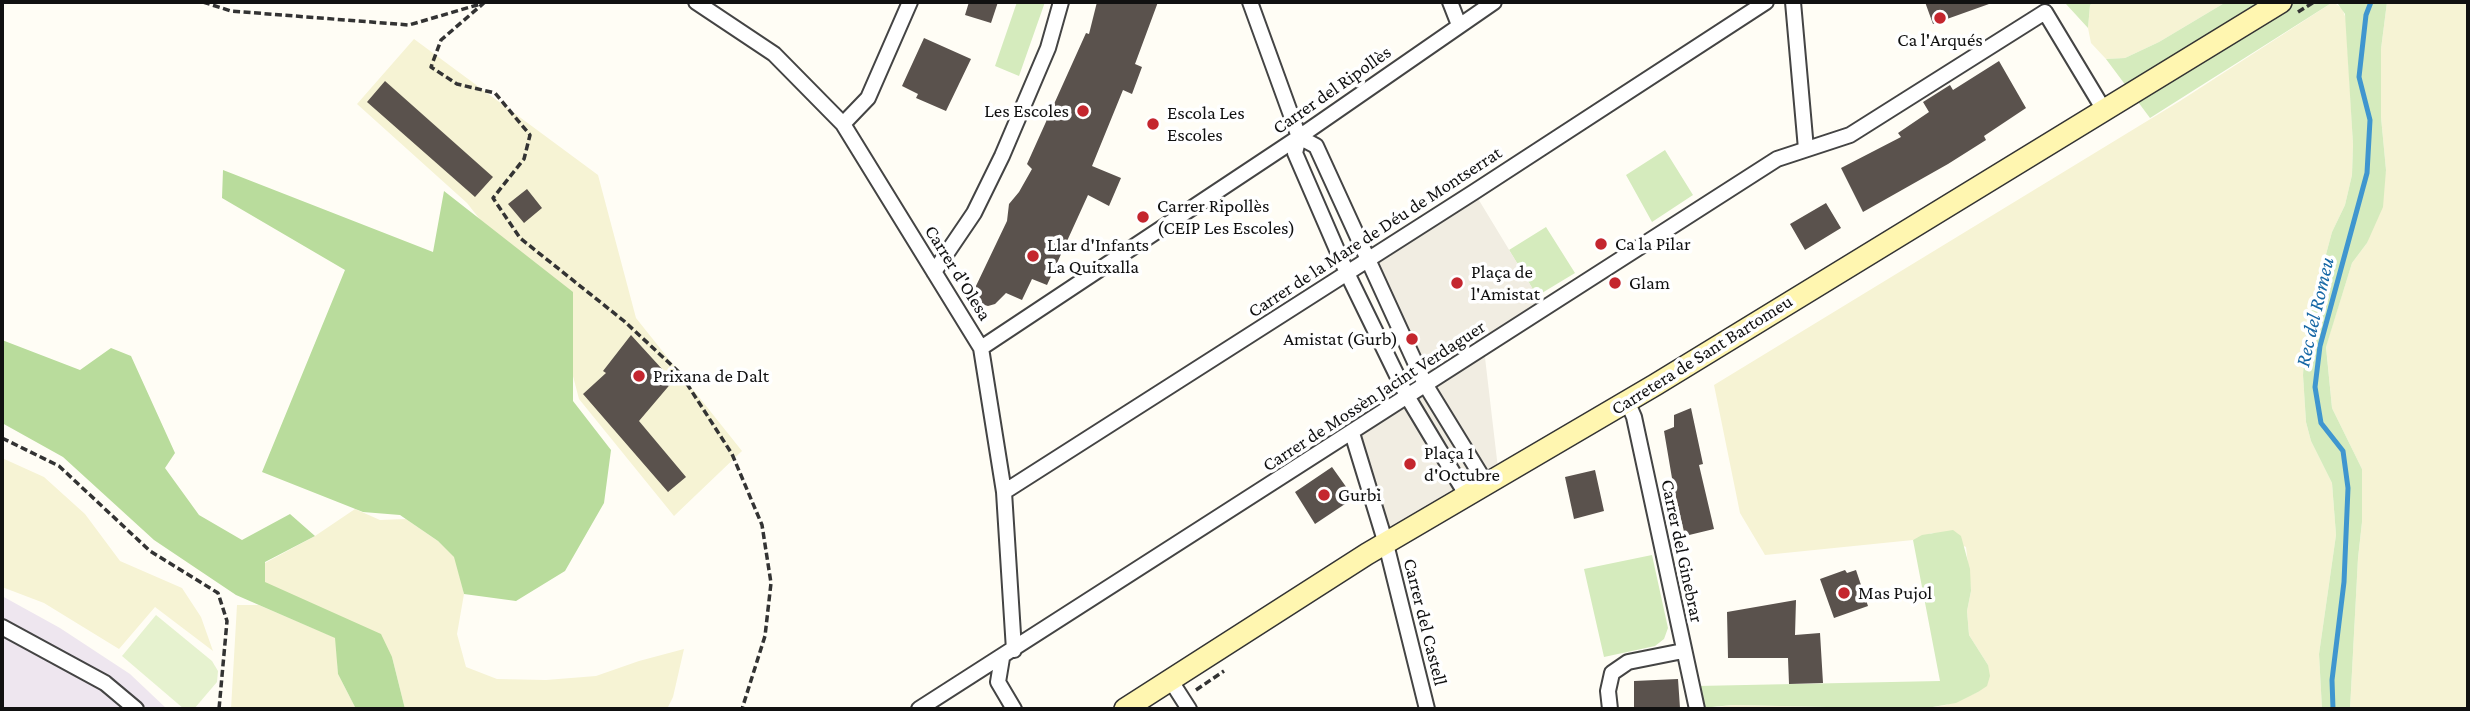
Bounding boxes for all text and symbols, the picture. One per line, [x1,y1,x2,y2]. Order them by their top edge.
marker: Ca l'Arqués [1932,10,1948,26]
place label: Ca l'Arqués [1897,29,1983,51]
street label: Carrer del Ripollès [1268,41,1396,139]
place label: Les Escoles [984,100,1069,122]
place label: Escola Les Escoles [1167,102,1245,146]
marker: Les Escoles [1075,103,1091,119]
marker: Escola Les Escoles [1145,116,1161,132]
street label: Carrer de la Mare de Déu de Montserrat [1244,141,1506,323]
place label: Carrer Ripollès (CEIP Les Escoles) [1157,195,1295,239]
marker: Carrer Ripollès (CEIP Les Escoles) [1135,209,1151,225]
street label: Carrer d'Olesa [920,221,996,325]
place label: Ca la Pilar [1615,233,1691,255]
place label: Llar d'Infants La Quitxalla [1047,234,1149,278]
marker: Ca la Pilar [1593,236,1609,252]
marker: Llar d'Infants La Quitxalla [1025,248,1041,264]
water label: Rec del Romeu [2290,255,2340,369]
place label: Plaça de l'Amistat [1471,261,1540,305]
place label: Glam [1629,272,1670,294]
marker: Plaça de l'Amistat [1449,275,1465,291]
marker: Glam [1607,275,1623,291]
street label: Carretera de Sant Bartomeu [1607,290,1797,420]
street label: Carrer de Mossèn Jacint Verdaguer [1258,315,1490,477]
place label: Amistat (Gurb) [1283,328,1398,350]
marker: Amistat (Gurb) [1404,331,1420,347]
place label: Prixana de Dalt [653,365,769,387]
marker: Prixana de Dalt [631,368,647,384]
place label: Plaça 1 d'Octubre [1424,442,1500,486]
marker: Plaça 1 d'Octubre [1402,456,1418,472]
street label: Carrer del Ginebrar [1656,477,1708,625]
place label: Gurbi [1338,484,1381,506]
marker: Gurbi [1316,487,1332,503]
street label: Carrer del Castell [1398,556,1452,688]
place label: Mas Pujol [1858,582,1932,604]
marker: Mas Pujol [1836,585,1852,601]

